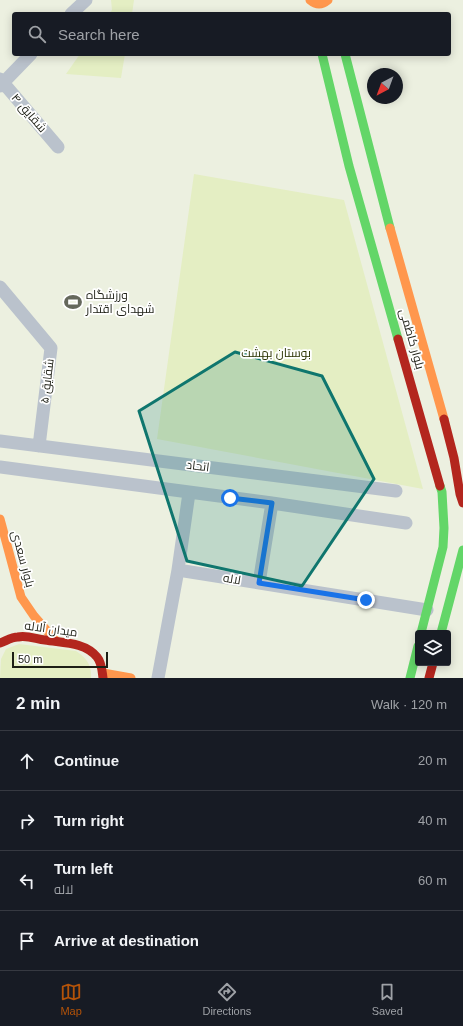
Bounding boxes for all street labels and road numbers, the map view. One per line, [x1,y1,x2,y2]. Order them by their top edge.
street label: شقایق ۴ [8,91,50,135]
street label: بلوار کاظمی [397,307,427,371]
street label: شقایق ۵ [37,358,57,404]
street label: اتحاد [186,458,210,474]
street label: بلوار سعدی [9,529,37,589]
street label: لاله [222,571,242,587]
street label: میدان آلاله [24,618,78,640]

